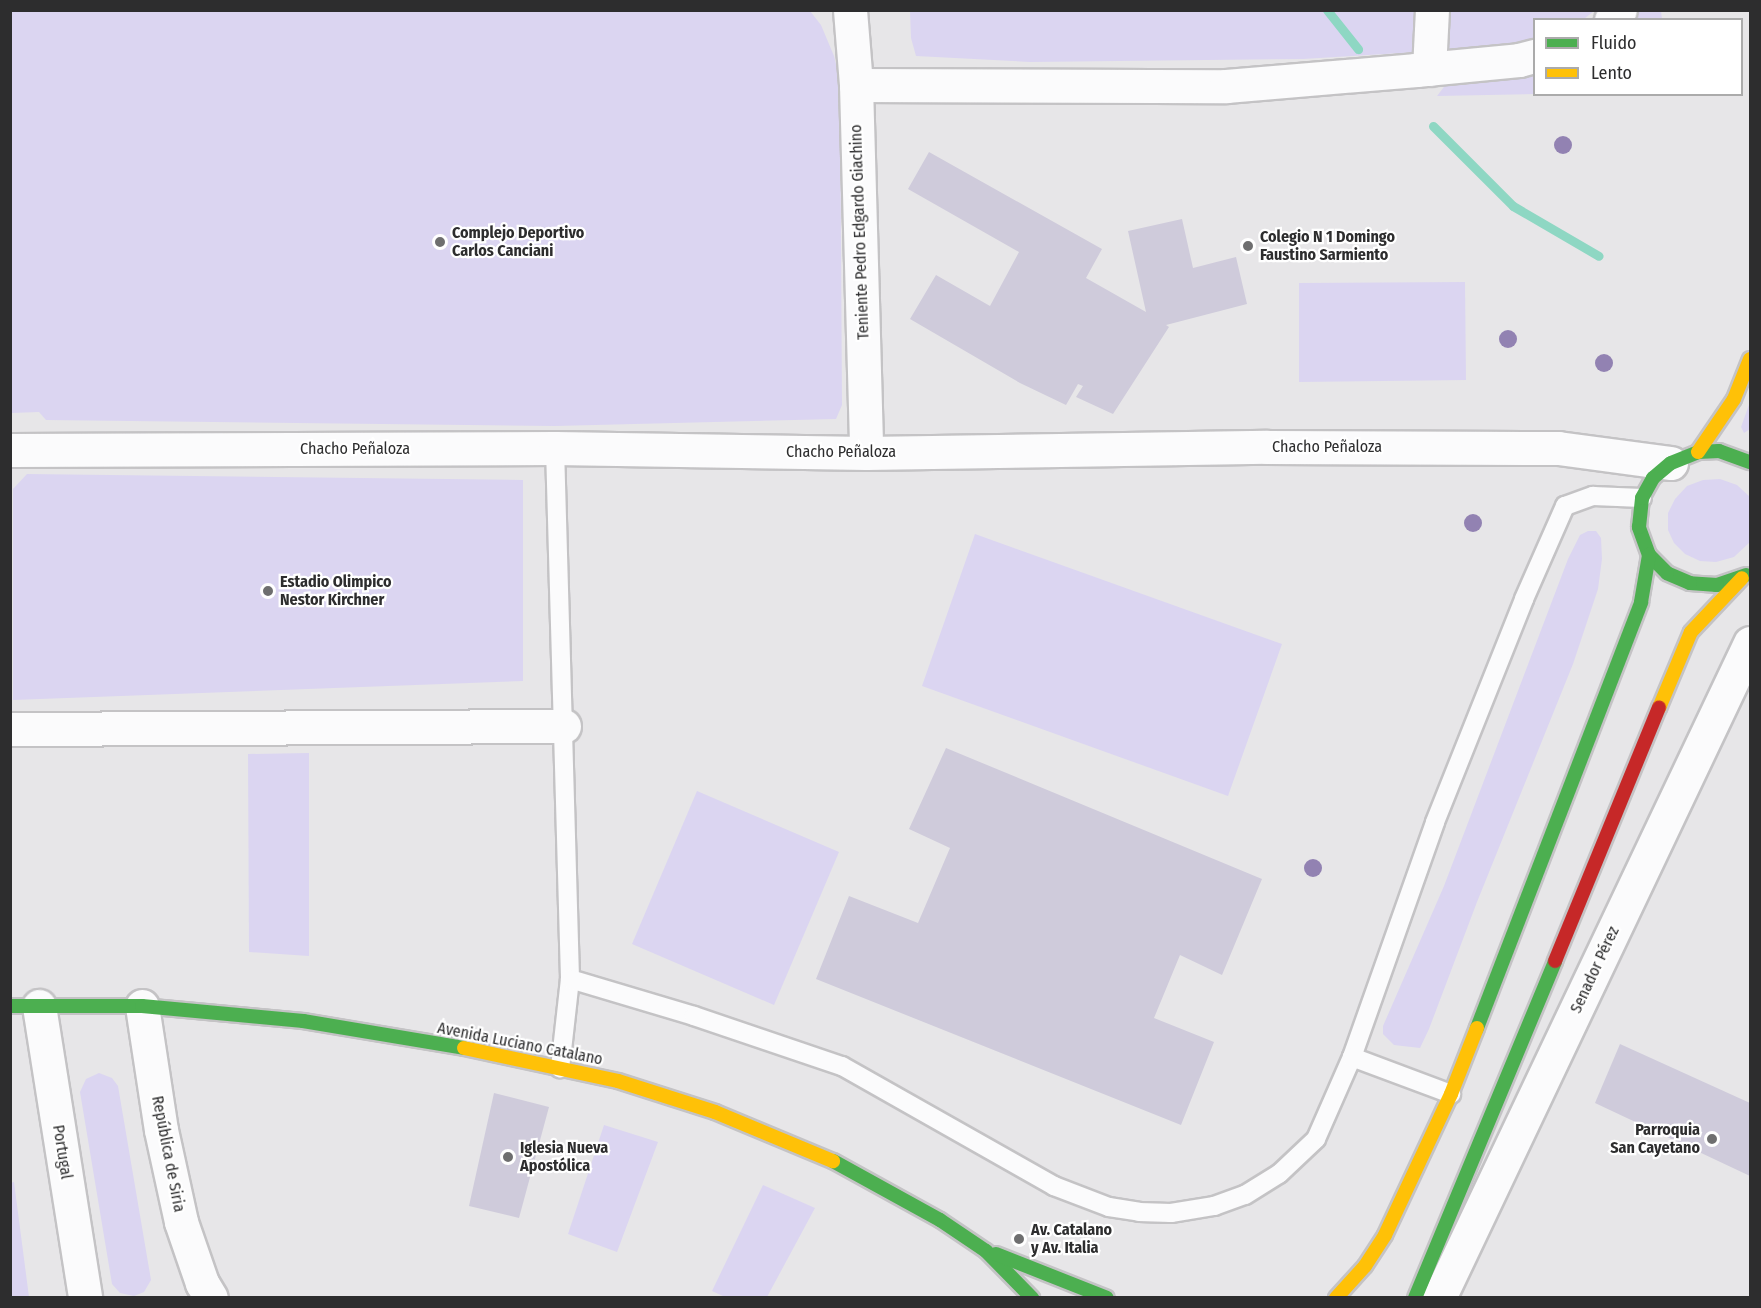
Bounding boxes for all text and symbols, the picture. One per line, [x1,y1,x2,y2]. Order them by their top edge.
legend [1533,18,1743,96]
text: Fluido [1591,32,1637,54]
text: Lento [1591,62,1632,84]
street label: Teniente Pedro Edgardo Giachino [847,124,873,340]
place label: Complejo Deportivo Carlos Canciani [452,223,584,261]
place label: Colegio N 1 Domingo Faustino Sarmiento [1260,227,1395,265]
marker: Complejo Deportivo Carlos Canciani [433,235,447,249]
marker: Colegio N 1 Domingo Faustino Sarmiento [1241,239,1255,253]
street label: Chacho Peñaloza [1272,437,1382,457]
street label: Chacho Peñaloza [300,439,410,459]
street label: Chacho Peñaloza [786,442,896,462]
place label: Estadio Olimpico Nestor Kirchner [280,572,392,610]
marker: Estadio Olimpico Nestor Kirchner [261,584,275,598]
street label: Senador Pérez [1567,924,1623,1016]
street label: Avenida Luciano Catalano [436,1019,604,1069]
street label: República de Siria [147,1094,189,1214]
place label: Parroquia San Cayetano [1610,1120,1700,1158]
street label: Portugal [48,1124,76,1180]
marker: Parroquia San Cayetano [1705,1132,1719,1146]
place label: Iglesia Nueva Apostólica [520,1138,608,1176]
marker: Iglesia Nueva Apostólica [501,1150,515,1164]
place label: Av. Catalano y Av. Italia [1031,1220,1112,1258]
marker: Av. Catalano y Av. Italia [1012,1232,1026,1246]

